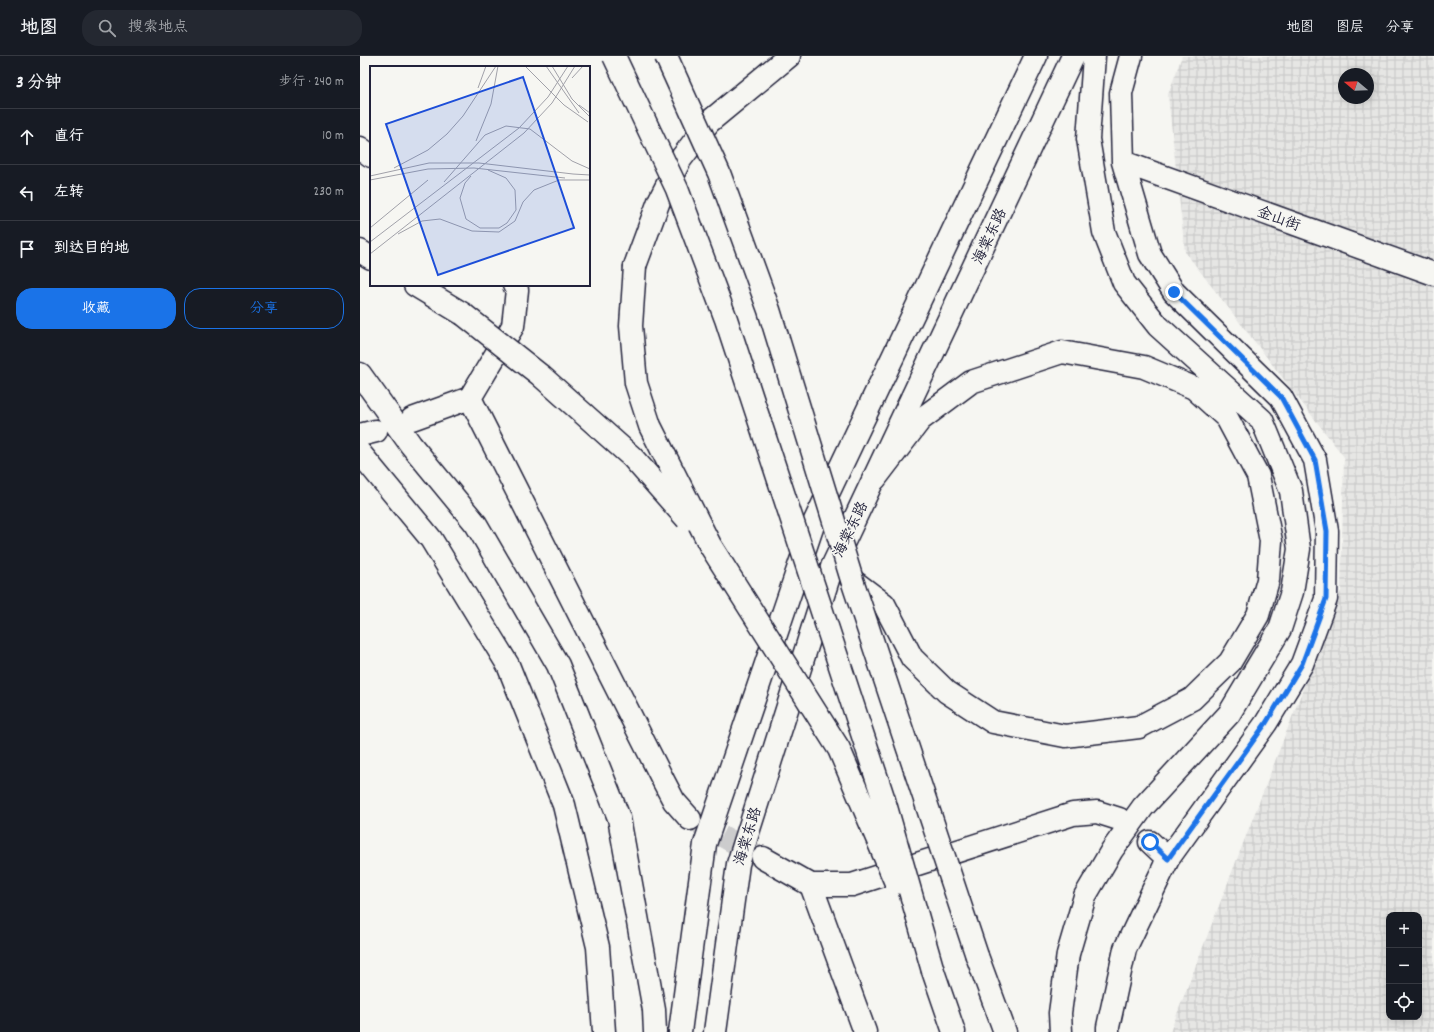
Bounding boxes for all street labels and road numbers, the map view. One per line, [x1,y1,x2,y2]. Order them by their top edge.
street label: 金山街 [1253,202,1303,238]
street label: 海棠东路 [968,205,1013,269]
street label: 海棠东路 [829,498,875,562]
street label: 海棠东路 [730,805,768,868]

